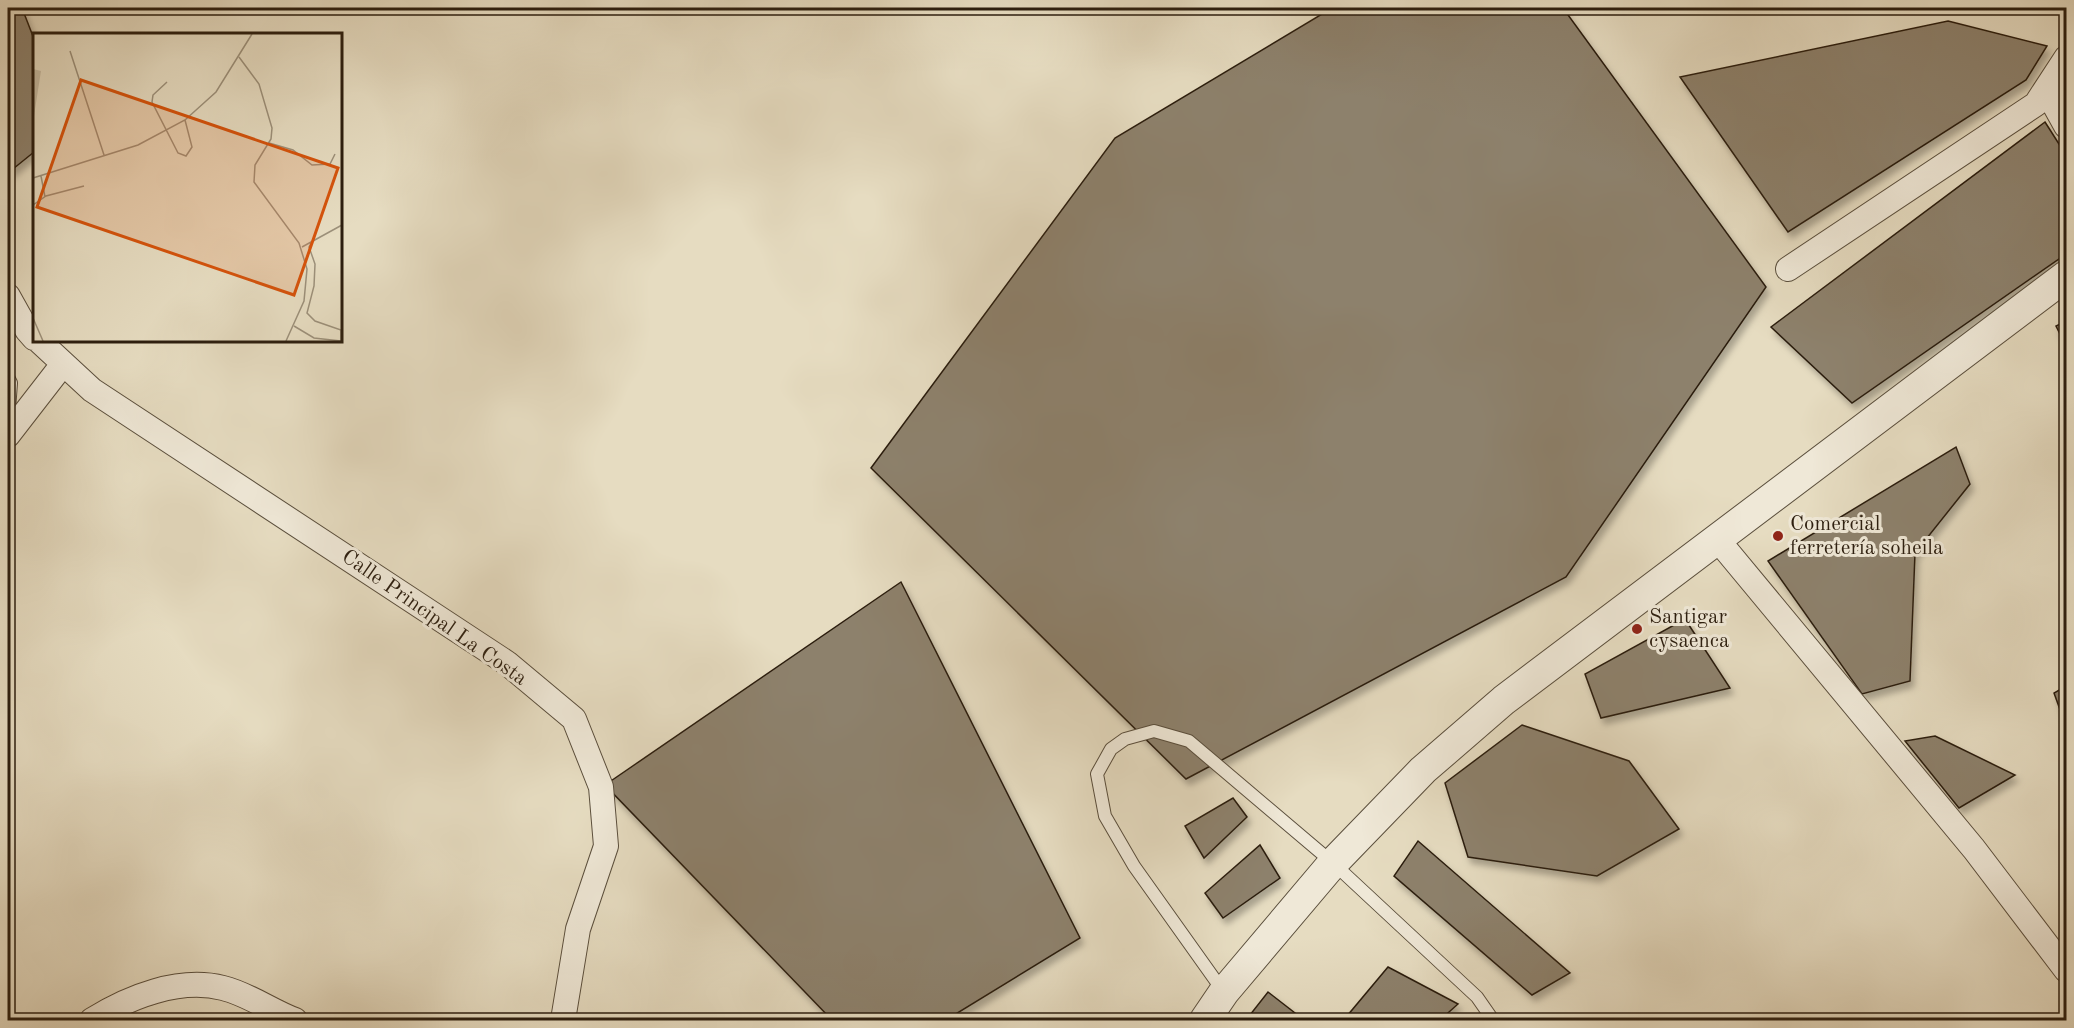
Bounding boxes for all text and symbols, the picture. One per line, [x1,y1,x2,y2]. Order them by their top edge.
inset map [33,33,342,342]
place label: Comercial ferretería soheila [1790,514,1943,559]
marker: Comercial ferretería soheila [1771,529,1785,543]
street label: Calle Principal La Costa [338,546,530,690]
place label: Santigar cysaenca [1649,607,1729,652]
marker: Santigar cysaenca [1630,622,1644,636]

